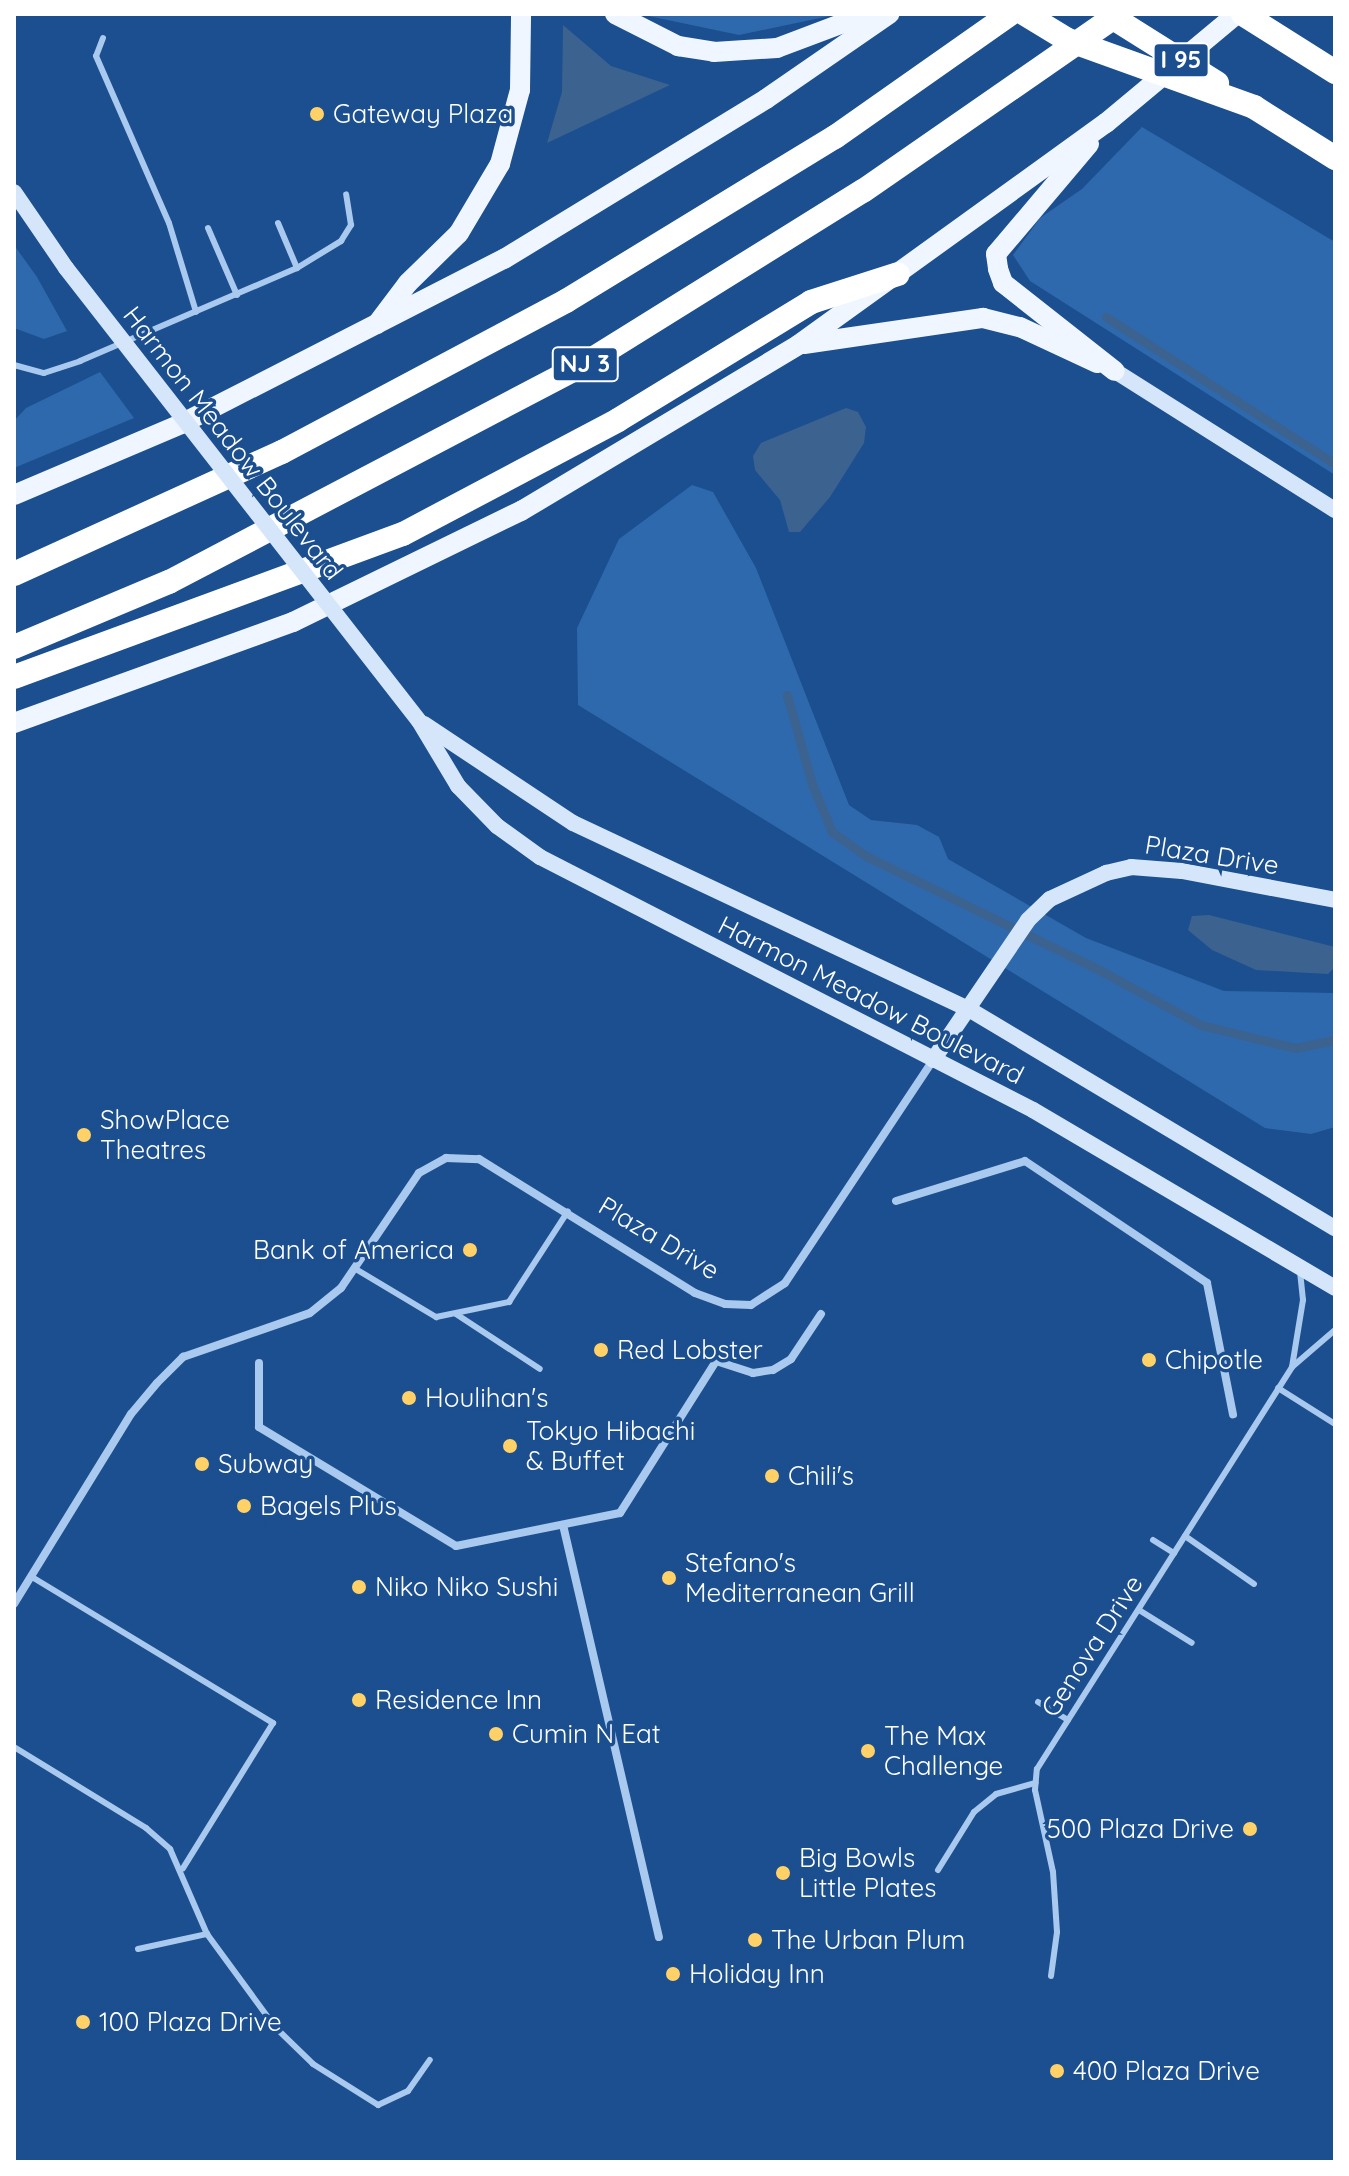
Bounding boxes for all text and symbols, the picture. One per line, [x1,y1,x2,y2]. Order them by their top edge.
road number: I 95 [1151,40,1211,80]
place label: Gateway Plaza [333,98,513,130]
marker: Gateway Plaza [308,105,326,123]
street label: Harmon Meadow Boulevard [117,300,349,586]
road number: NJ 3 [551,344,619,384]
street label: Plaza Drive [1143,829,1281,881]
street label: Harmon Meadow Boulevard [713,909,1029,1091]
place label: ShowPlace Theatres [100,1104,230,1166]
marker: ShowPlace Theatres [75,1126,93,1144]
street label: Plaza Drive [593,1190,725,1286]
place label: Bank of America [253,1234,454,1266]
marker: Bank of America [461,1241,479,1259]
place label: Red Lobster [617,1334,763,1366]
marker: Red Lobster [592,1341,610,1359]
place label: Chipotle [1165,1344,1263,1376]
marker: Chipotle [1140,1351,1158,1369]
place label: Houlihan's [425,1382,549,1414]
marker: Houlihan's [400,1389,418,1407]
place label: Tokyo Hibachi & Buffet [526,1415,695,1476]
marker: Tokyo Hibachi & Buffet [501,1437,519,1455]
place label: Subway [218,1448,313,1480]
marker: Subway [193,1455,211,1473]
place label: Chili's [788,1460,854,1492]
marker: Chili's [763,1467,781,1485]
place label: Bagels Plus [260,1490,397,1522]
marker: Bagels Plus [235,1497,253,1515]
place label: Stefano's Mediterranean Grill [685,1547,915,1608]
marker: Stefano's Mediterranean Grill [660,1569,678,1587]
street label: Genova Drive [1035,1569,1149,1723]
place label: Niko Niko Sushi [375,1571,558,1603]
marker: Niko Niko Sushi [350,1578,368,1596]
place label: Residence Inn [375,1684,542,1716]
marker: Residence Inn [350,1691,368,1709]
place label: Cumin N Eat [512,1718,661,1750]
place label: The Max Challenge [884,1720,1003,1782]
marker: Cumin N Eat [487,1725,505,1743]
marker: The Max Challenge [859,1742,877,1760]
place label: 500 Plaza Drive [1047,1813,1234,1845]
marker: 500 Plaza Drive [1241,1820,1259,1838]
place label: Big Bowls Little Plates [799,1842,936,1904]
marker: Big Bowls Little Plates [774,1864,792,1882]
place label: The Urban Plum [771,1924,965,1956]
marker: The Urban Plum [746,1931,764,1949]
place label: Holiday Inn [689,1958,825,1990]
marker: Holiday Inn [664,1965,682,1983]
place label: 100 Plaza Drive [99,2006,282,2038]
marker: 100 Plaza Drive [74,2013,92,2031]
place label: 400 Plaza Drive [1073,2055,1260,2087]
marker: 400 Plaza Drive [1048,2062,1066,2080]

